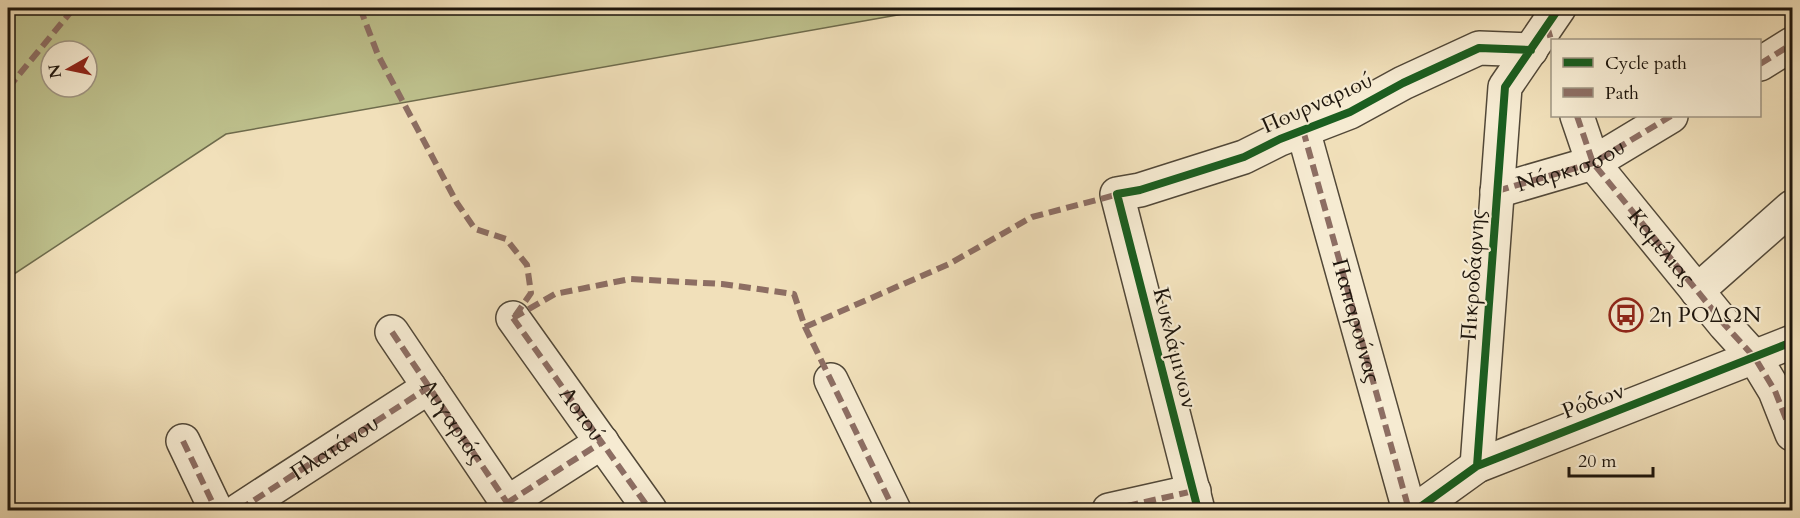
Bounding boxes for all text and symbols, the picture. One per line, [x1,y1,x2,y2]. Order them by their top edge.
north arrow [39,39,99,99]
legend [1551,39,1761,117]
text: Cycle path [1605,51,1687,76]
text: N [43,63,67,80]
street label: Πουρναριού [1257,65,1377,141]
text: Path [1605,81,1639,106]
street label: Νάρκισσου [1513,132,1631,200]
street label: Καμέλιας [1621,202,1702,292]
street label: Πικροδάφνης [1453,209,1493,341]
street label: Παπαρούνας [1325,255,1388,386]
street label: Κυκλάμινων [1146,285,1205,412]
bus stop icon: 2η ΡΟΔΩΝ [1608,297,1644,333]
place label: 2η ΡΟΔΩΝ [1649,300,1762,330]
street label: Λυγαριάς [413,373,492,470]
street label: Ρόδων [1558,375,1629,427]
street label: Λοτού [552,381,611,447]
street label: Πλατάνου [285,408,385,488]
scale bar [1569,440,1653,478]
text: 20 m [1578,449,1617,474]

